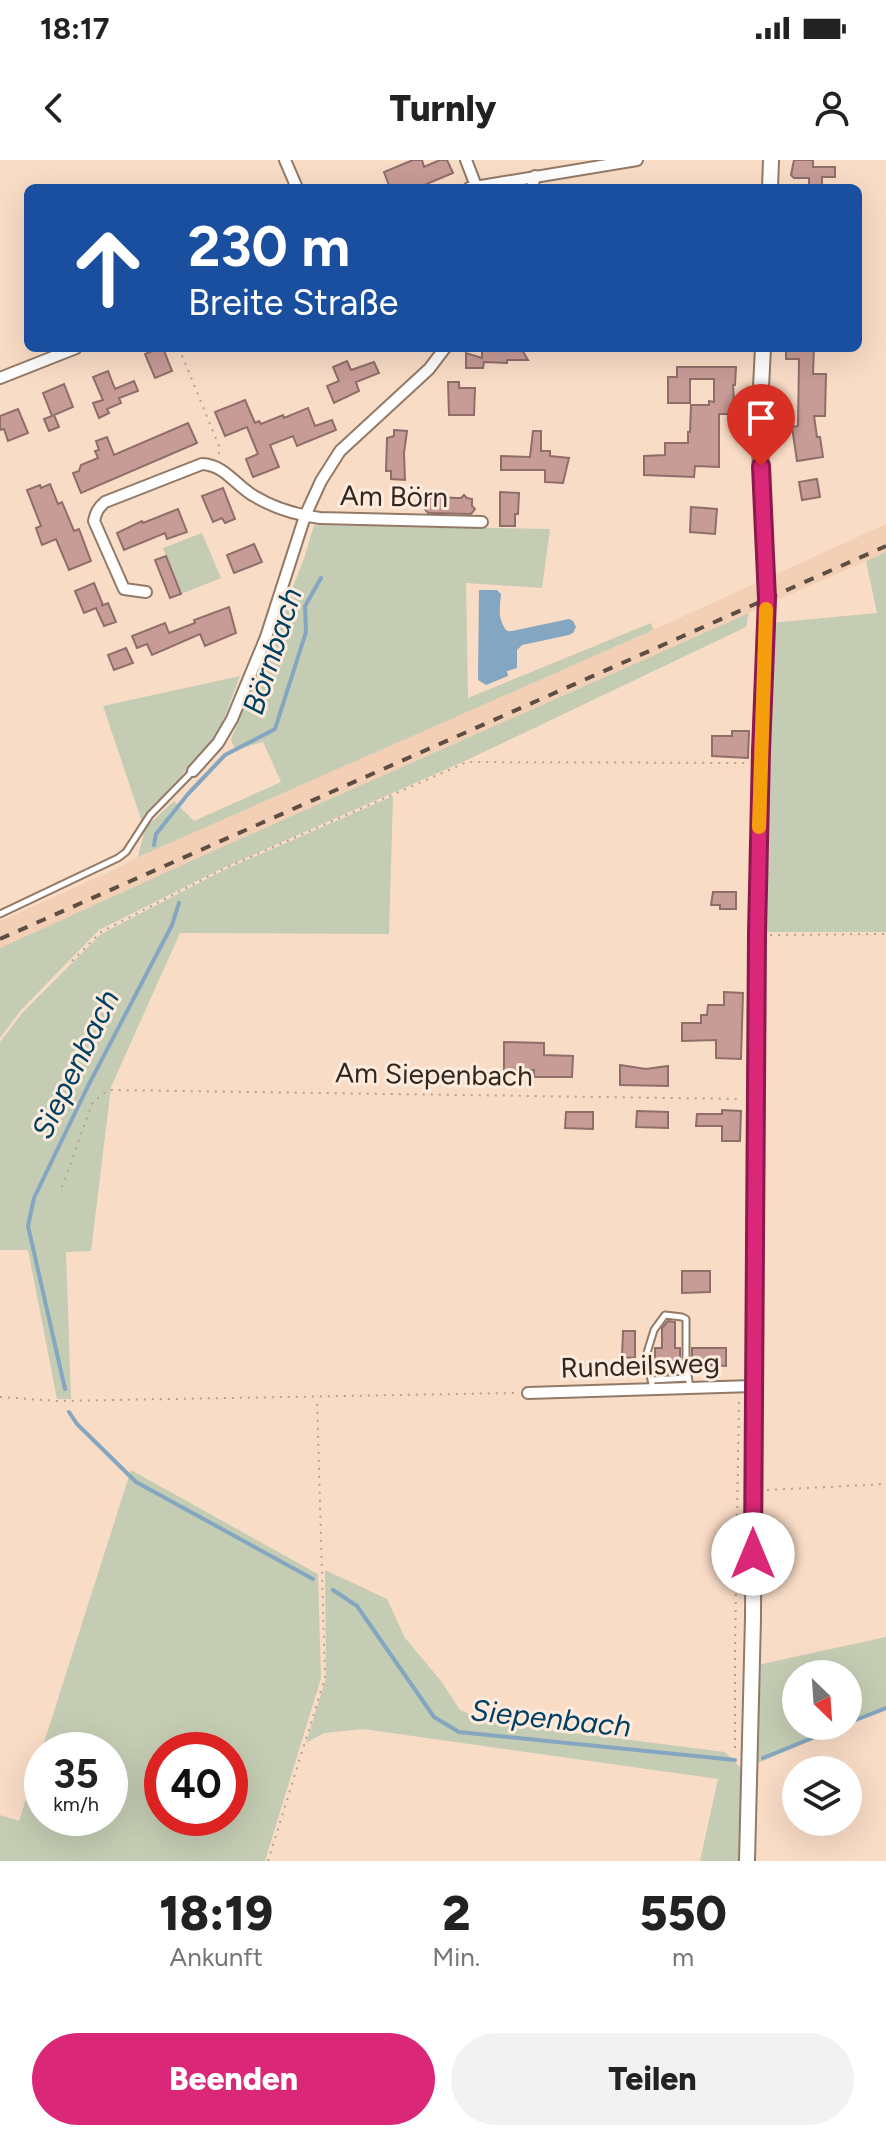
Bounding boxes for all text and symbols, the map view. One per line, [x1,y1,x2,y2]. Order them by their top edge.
text: 18:17 [40,10,109,47]
icon: back [32,86,76,130]
icon: person [810,86,854,130]
text: Turnly [390,87,496,130]
text: 230 m [188,213,350,280]
icon: ahead [56,216,160,320]
text: Breite Straße [188,281,398,324]
pin [727,384,795,466]
icon: arrive [739,396,783,440]
street label: Am Börn [340,478,448,514]
water label: Börnbach [234,583,310,719]
water label: Siepenbach [23,984,127,1144]
street label: Am Siepenbach [335,1055,533,1093]
street label: Rundeilsweg [560,1345,720,1385]
position arrow [711,1512,795,1596]
north arrow [782,1660,862,1740]
map controls [782,1660,862,1836]
water label: Siepenbach [469,1691,633,1745]
speed limit sign: 40 [144,1732,248,1836]
text: 35 [53,1750,99,1798]
button: layers [782,1756,862,1836]
text: km/h [53,1792,99,1816]
text: 18:19 [159,1884,273,1942]
text: 2 [442,1884,470,1942]
text: 550 [639,1884,727,1942]
text: Ankunft [170,1941,263,1973]
text: Min. [432,1941,480,1973]
text: m [672,1941,694,1973]
button: Beenden [32,2033,435,2125]
button: Teilen [451,2033,854,2125]

